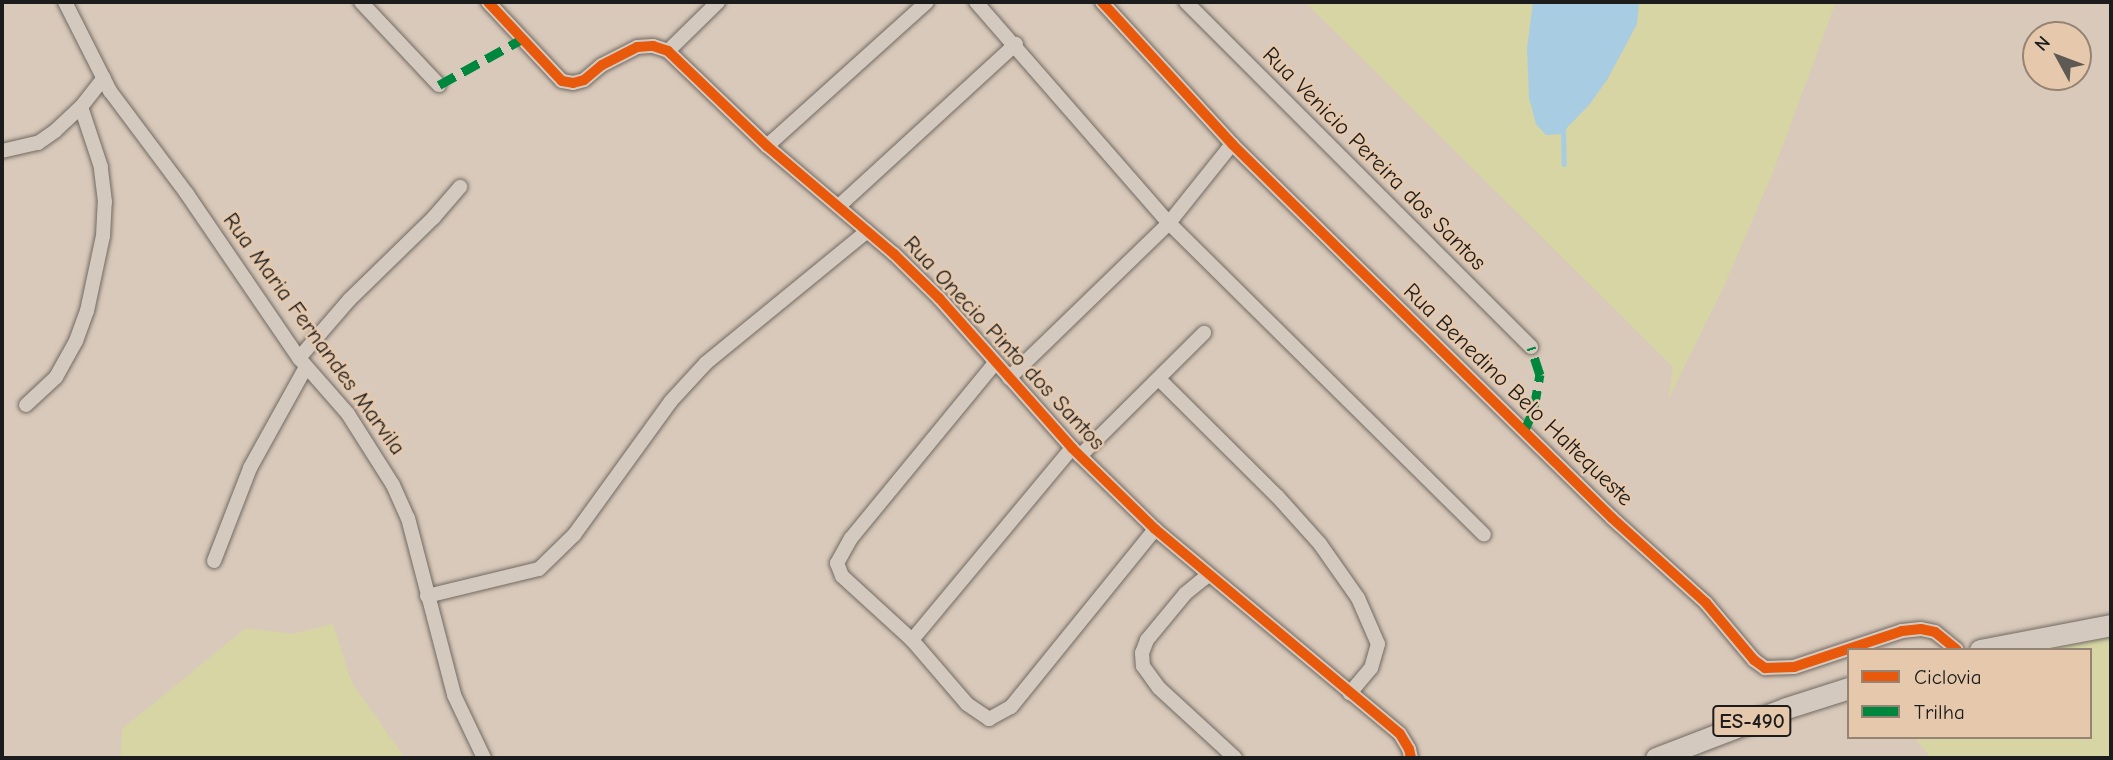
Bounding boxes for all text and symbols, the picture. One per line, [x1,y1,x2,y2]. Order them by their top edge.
north arrow [2022,21,2092,91]
text: N [2030,32,2055,55]
street label: Rua Venicio Pereira dos Santos [1256,41,1492,277]
street label: Rua Maria Fernandes Marvila [217,207,411,461]
street label: Rua Onecio Pinto dos Santos [897,230,1111,456]
street label: Rua Benedino Belo Haltequeste [1397,278,1639,512]
legend [1847,648,2092,739]
text: Ciclovia [1914,665,1982,689]
text: Trilha [1914,700,1965,724]
road number: ES-490 [1712,704,1792,738]

